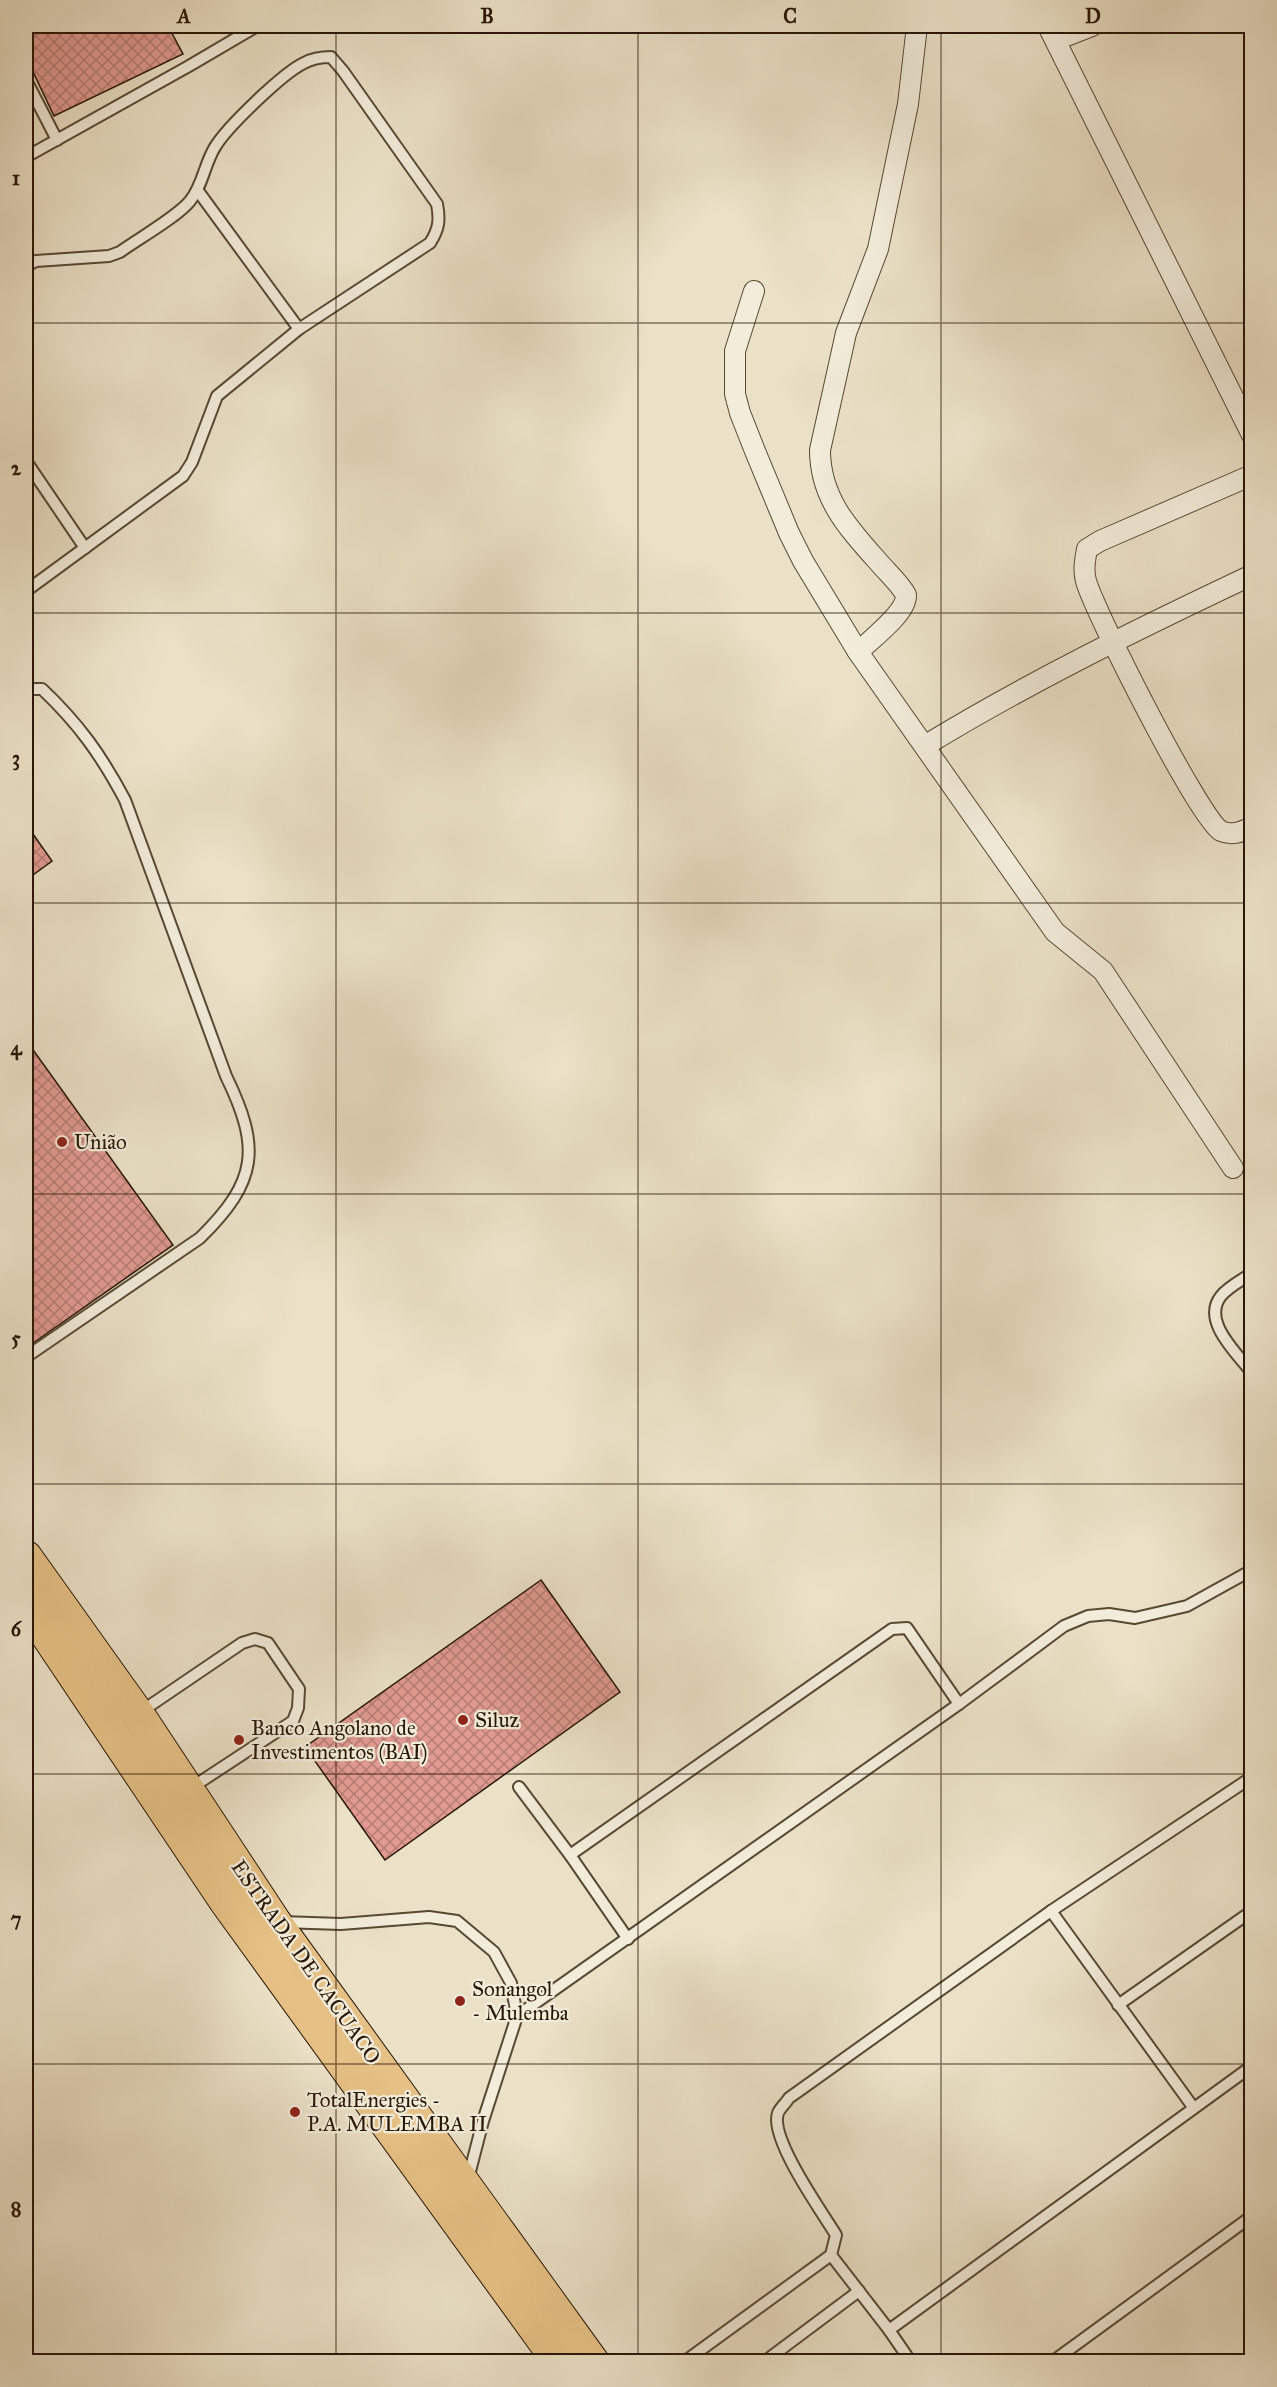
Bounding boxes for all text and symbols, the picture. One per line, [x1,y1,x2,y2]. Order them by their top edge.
text: A [175,4,191,28]
text: B [480,4,494,28]
text: C [783,4,797,28]
text: D [1085,4,1101,28]
text: 1 [12,166,20,190]
text: 2 [11,456,22,480]
text: 3 [12,746,20,771]
text: 4 [10,1036,22,1061]
place label: União [74,1129,127,1155]
marker: União [55,1135,69,1149]
text: 5 [11,1326,21,1350]
text: 6 [11,1617,23,1641]
place label: Siluz [475,1707,520,1733]
marker: Siluz [456,1713,470,1727]
place label: Banco Angolano de Investimentos (BAI) [251,1715,428,1765]
marker: Banco Angolano de Investimentos (BAI) [232,1733,246,1747]
street label: ESTRADA DE CACUACO [226,1855,386,2069]
text: 7 [11,1907,22,1931]
place label: Sonangol - Mulemba [472,1976,569,2026]
marker: Sonangol - Mulemba [453,1994,467,2008]
place label: TotalEnergies - P.A. MULEMBA II [307,2087,487,2137]
marker: TotalEnergies - P.A. MULEMBA II [288,2105,302,2119]
text: 8 [11,2197,21,2221]

